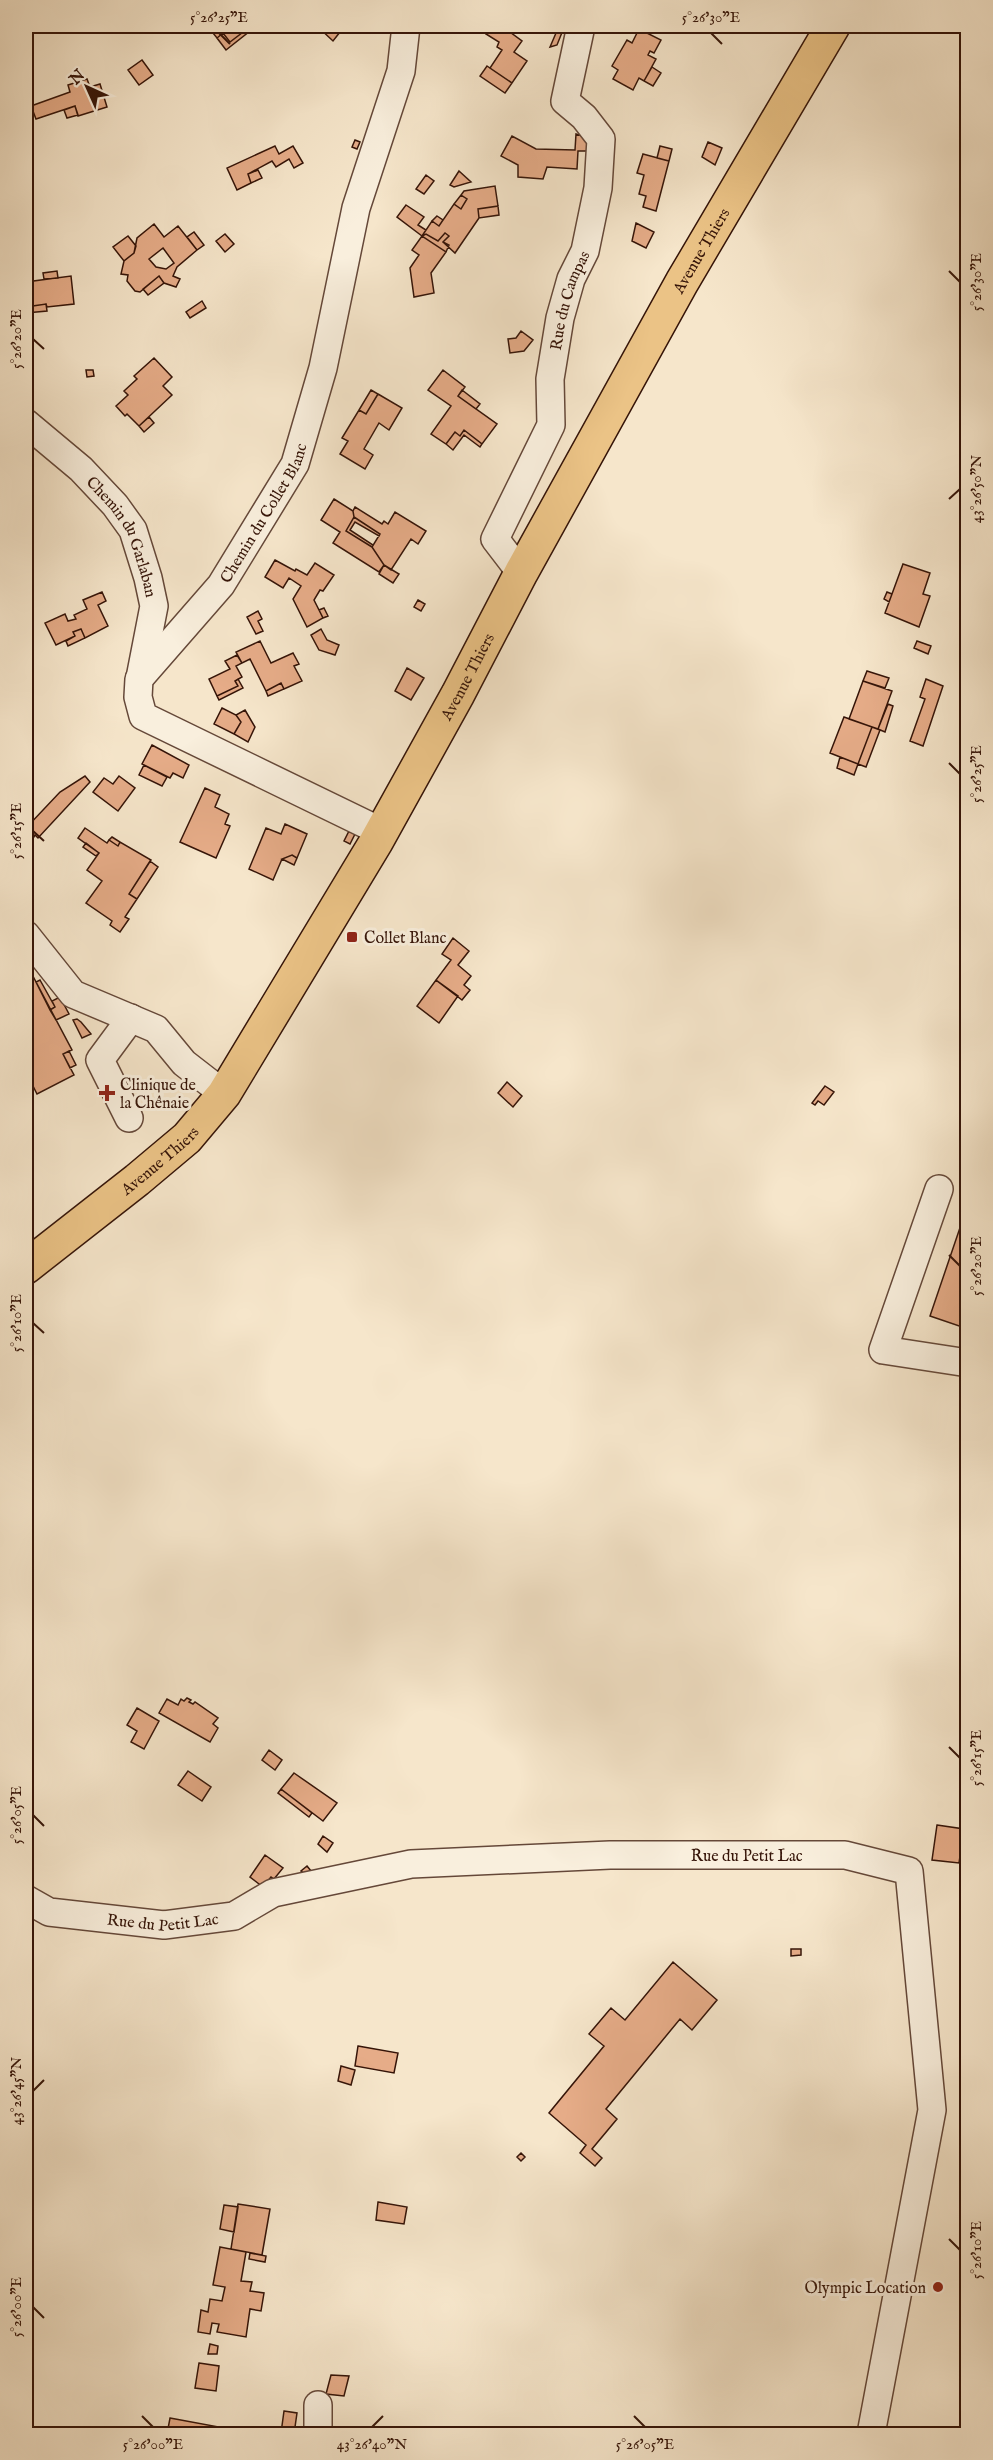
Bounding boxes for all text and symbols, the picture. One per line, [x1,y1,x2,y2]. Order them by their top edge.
text: 5°26'25"E [190,8,248,27]
text: 5°26'30"E [682,8,740,27]
north arrow [57,57,117,117]
text: N [65,66,90,90]
street label: Avenue Thiers [669,205,735,298]
street label: Rue du Campas [547,248,596,352]
text: 5°26'30"E [967,253,986,311]
text: 5°26'20"E [7,309,26,369]
street label: Chemin du Collet Blanc [217,441,313,587]
text: 43°26'50"N [967,455,986,523]
street label: Chemin du Garlaban [81,473,160,600]
street label: Avenue Thiers [437,630,500,725]
text: 5°26'25"E [967,745,986,803]
text: 5°26'15"E [7,803,26,859]
place label: Collet Blanc [364,929,446,949]
marker: Collet Blanc [345,930,359,944]
place label: Clinique de la Chênaie [120,1076,196,1114]
marker: Clinique de la Chênaie [98,1084,116,1102]
street label: Avenue Thiers [117,1123,204,1201]
text: 5°26'20"E [967,1236,986,1296]
text: 5°26'10"E [7,1294,26,1352]
text: 5°26'15"E [967,1730,986,1786]
text: 5°26'05"E [7,1786,26,1844]
street label: Rue du Petit Lac [691,1847,803,1867]
street label: Rue du Petit Lac [106,1910,220,1937]
text: 43°26'45"N [7,2057,26,2125]
text: 5°26'10"E [967,2221,986,2279]
text: 5°26'00"E [7,2277,26,2337]
place label: Olympic Location [804,2279,926,2299]
marker: Olympic Location [931,2280,945,2294]
text: 5°26'00"E [123,2435,183,2454]
text: 43°26'40"N [337,2435,407,2454]
text: 5°26'05"E [616,2435,674,2454]

